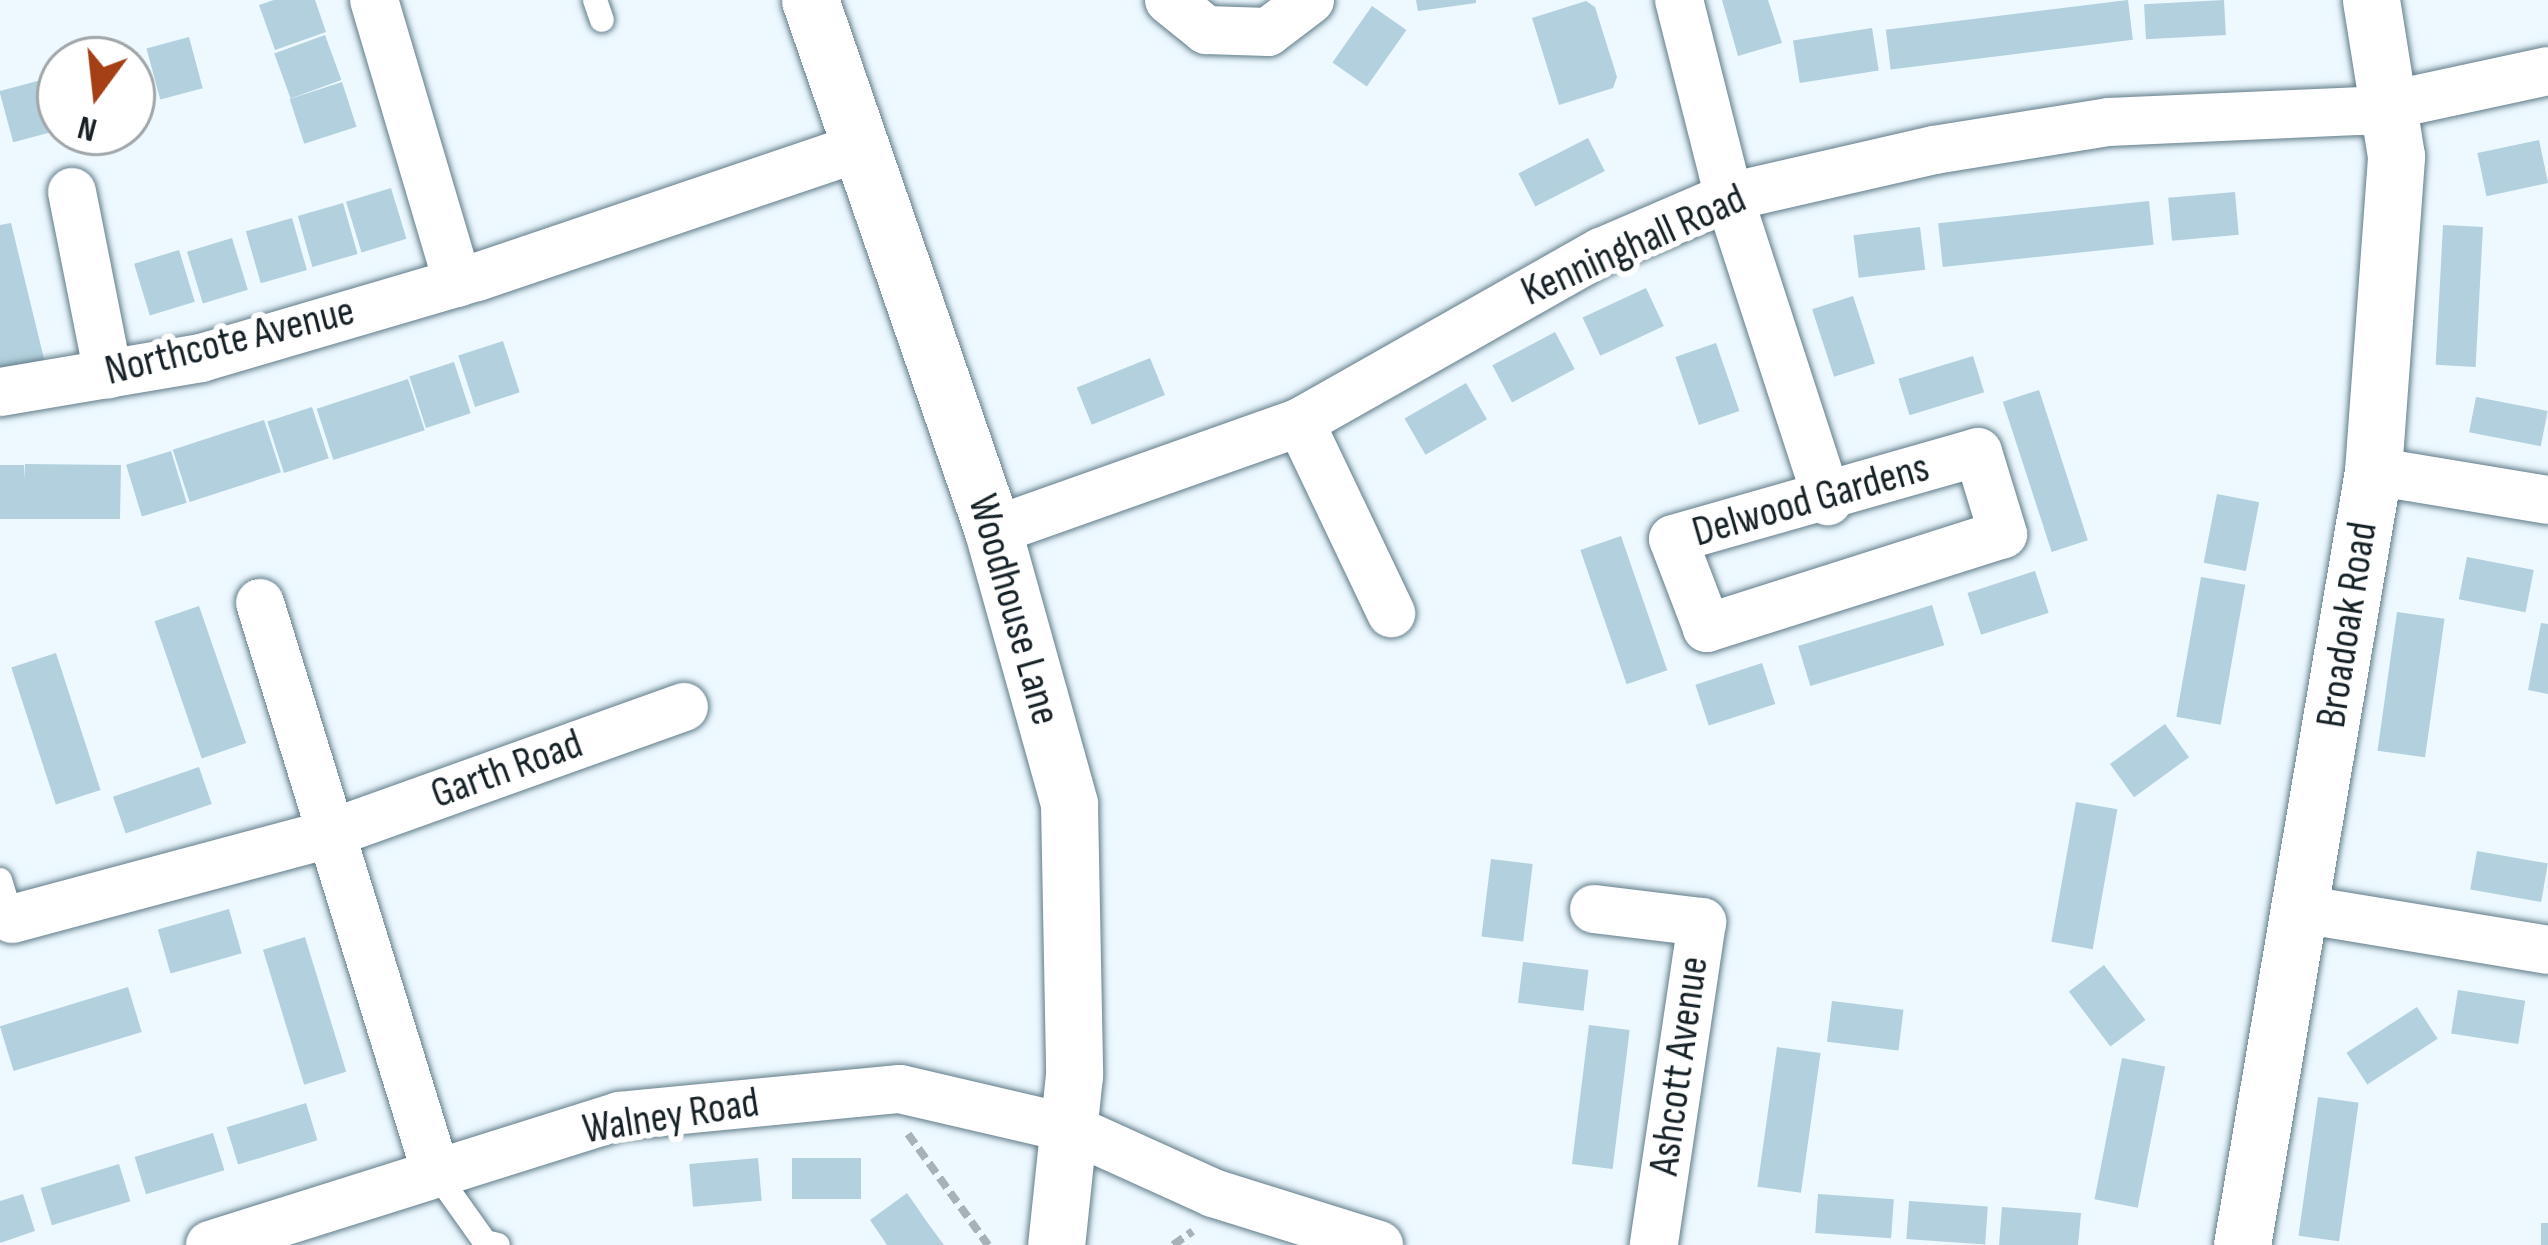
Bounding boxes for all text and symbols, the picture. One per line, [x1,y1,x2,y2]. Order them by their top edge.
north arrow [36,36,156,156]
text: N [74,106,101,149]
street label: Kenninghall Road [1514,174,1754,318]
street label: Northcote Avenue [100,287,360,397]
street label: Delwood Gardens [1687,443,1935,559]
street label: Woodhouse Lane [956,489,1070,731]
street label: Broadoak Road [2307,519,2389,731]
street label: Garth Road [425,719,589,821]
street label: Ashcott Avenue [1640,953,1720,1179]
street label: Walney Road [579,1078,763,1156]

